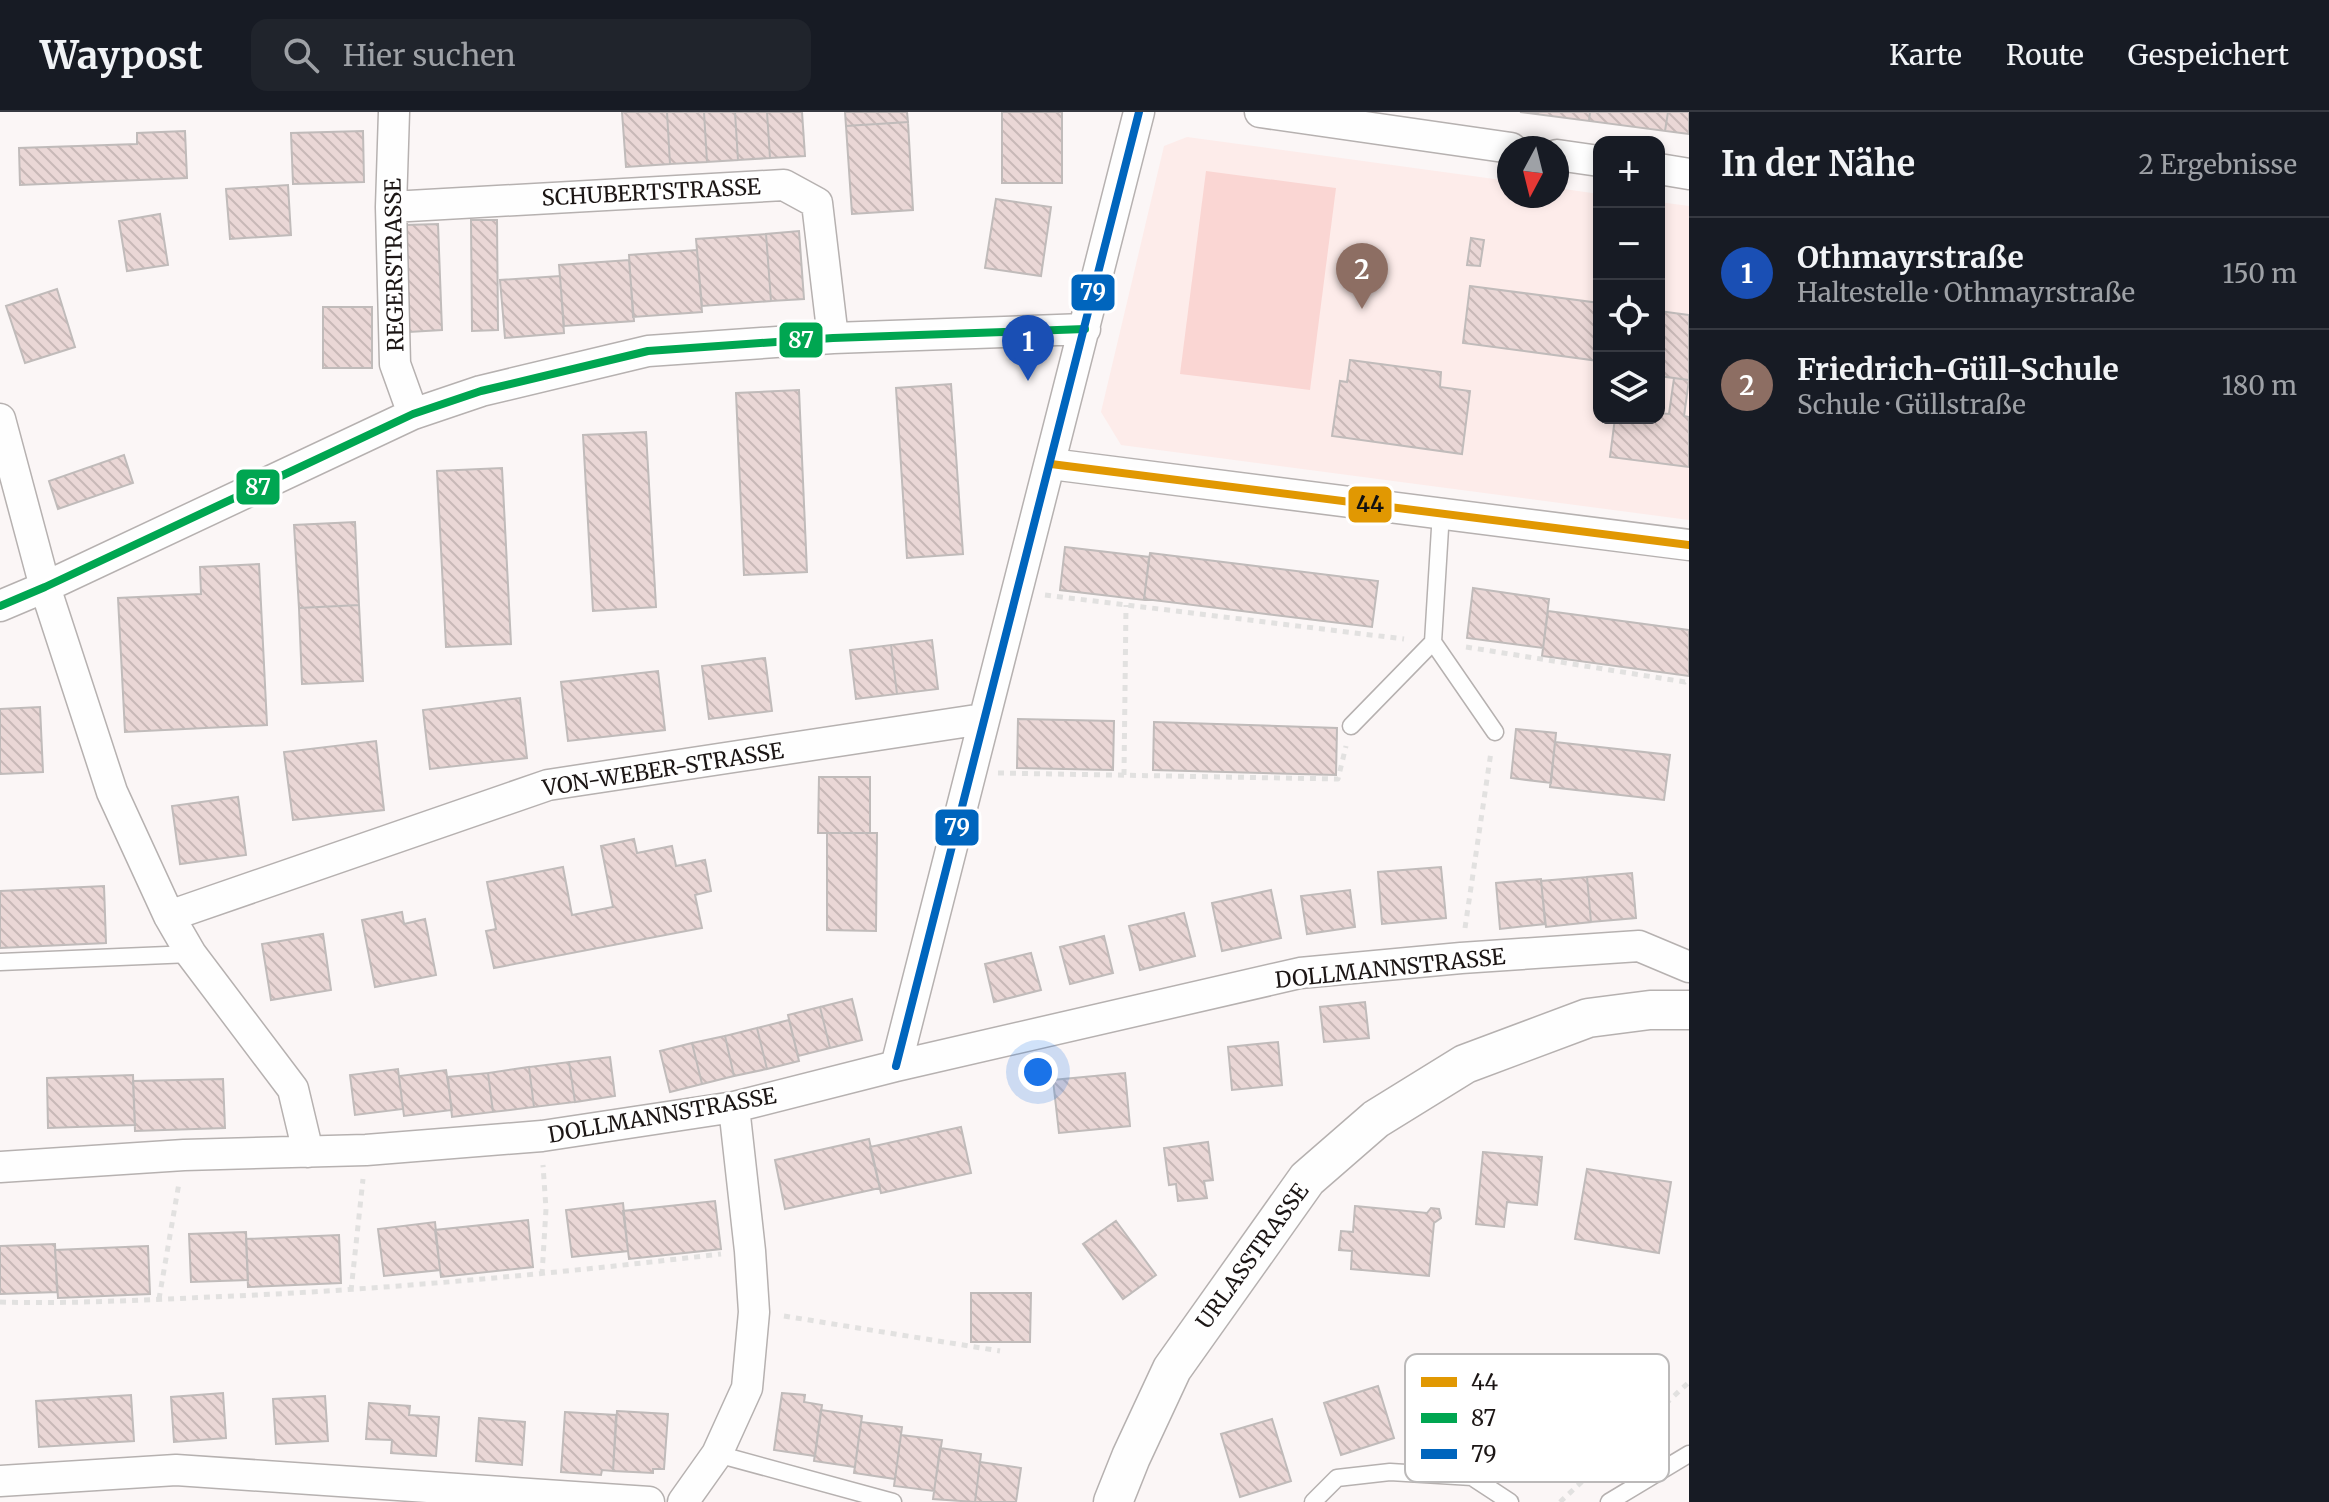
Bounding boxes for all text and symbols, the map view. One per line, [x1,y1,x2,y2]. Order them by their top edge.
search box [251,19,811,91]
text: Waypost [40,32,203,79]
icon: search [279,33,323,77]
text: Hier suchen [343,36,516,74]
text: Karte [1889,37,1962,73]
text: Route [2006,37,2084,73]
text: Gespeichert [2128,37,2289,73]
north arrow [1497,136,1569,208]
map controls [1593,136,1665,424]
button: + [1593,136,1665,208]
text: In der Nähe [1721,143,1915,185]
text: 2 Ergebnisse [2138,148,2297,181]
street label: SCHUBERTSTRASSE [541,172,761,212]
street label: REGERSTRASSE [378,178,410,352]
button: − [1593,208,1665,280]
text: Othmayrstraße [1797,238,2024,276]
pin: 2 [1336,243,1388,309]
text: 1 [1741,257,1753,290]
text: 150 m [2223,257,2297,290]
line badge: 79 [1070,273,1116,312]
text: Haltestelle · Othmayrstraße [1797,276,2135,309]
text: 79 [1080,278,1106,306]
button: locate [1593,280,1665,352]
pin: 1 [1002,315,1054,381]
line badge: 87 [778,321,824,359]
text: 87 [788,326,814,354]
text: Friedrich-Güll-Schule [1797,350,2119,388]
button: layers [1593,352,1665,424]
text: 2 [1739,369,1755,402]
text: 180 m [2222,369,2297,402]
text: Schule · Güllstraße [1797,388,2026,421]
line badge: 87 [235,468,281,506]
text: 87 [245,473,271,501]
line badge: 44 [1347,485,1393,524]
text: 44 [1356,490,1384,518]
street label: VON-WEBER-STRASSE [540,736,785,802]
line badge: 79 [934,808,980,847]
text: 79 [944,813,970,841]
street label: DOLLMANNSTRASSE [1274,942,1507,994]
your location [1018,1052,1058,1092]
street label: DOLLMANNSTRASSE [546,1081,778,1149]
street label: URLASSTRASSE [1190,1178,1314,1334]
legend [1405,1354,1669,1482]
text: 44 [1471,1368,1499,1396]
text: 87 [1471,1404,1496,1432]
text: 79 [1471,1440,1497,1468]

